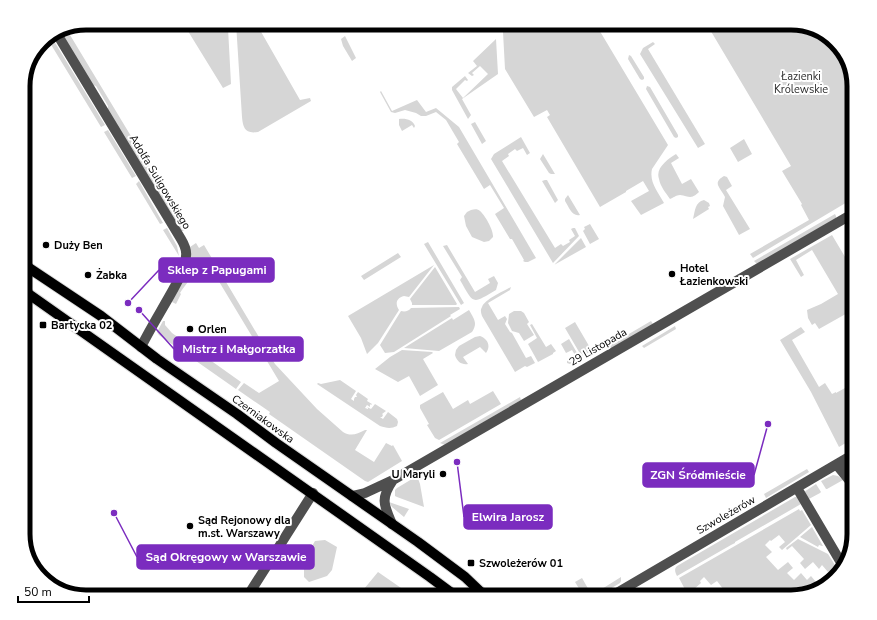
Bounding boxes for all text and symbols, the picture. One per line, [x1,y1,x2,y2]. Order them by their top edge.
park label: Łazienki Królewskie [774,69,828,97]
street label: Adolfa Suligowskiego [126,132,194,232]
place label: Duży Ben [54,238,103,253]
marker: Duży Ben [41,240,51,250]
callout: Sklep z Papugami [159,258,274,282]
place label: Hotel Łazienkowski [679,261,748,289]
text: Sklep z Papugami [167,262,267,278]
place label: Żabka [96,267,127,283]
marker: Hotel Łazienkowski [667,269,677,279]
marker: Żabka [83,270,93,280]
place label: Bartycka 02 [51,318,113,333]
marker: Bartycka 02 [38,320,48,330]
place label: Orlen [198,322,227,337]
marker: Orlen [185,324,195,334]
street label: 29 Listopada [566,324,630,370]
callout: Mistrz i Małgorzatka [174,337,303,361]
text: Mistrz i Małgorzatka [182,341,296,357]
street label: Czerniakowska [229,391,297,447]
callout: ZGN Śródmieście [643,463,754,487]
place label: U Maryli [392,467,435,482]
text: ZGN Śródmieście [650,467,746,483]
marker: U Maryli [438,469,448,479]
street label: Szwoleżerów [694,492,758,538]
callout: Elwira Jarosz [464,505,552,529]
text: Elwira Jarosz [472,509,545,525]
place label: Sąd Rejonowy dla m.st. Warszawy [198,513,290,541]
marker: Sąd Rejonowy dla m.st. Warszawy [185,521,195,531]
callout: Sąd Okręgowy w Warszawie [137,545,314,569]
text: Sąd Okręgowy w Warszawie [146,549,307,565]
place label: Szwoleżerów 01 [479,556,563,571]
marker: Szwoleżerów 01 [466,558,476,568]
scale bar [18,578,89,604]
text: 50 m [24,584,52,600]

